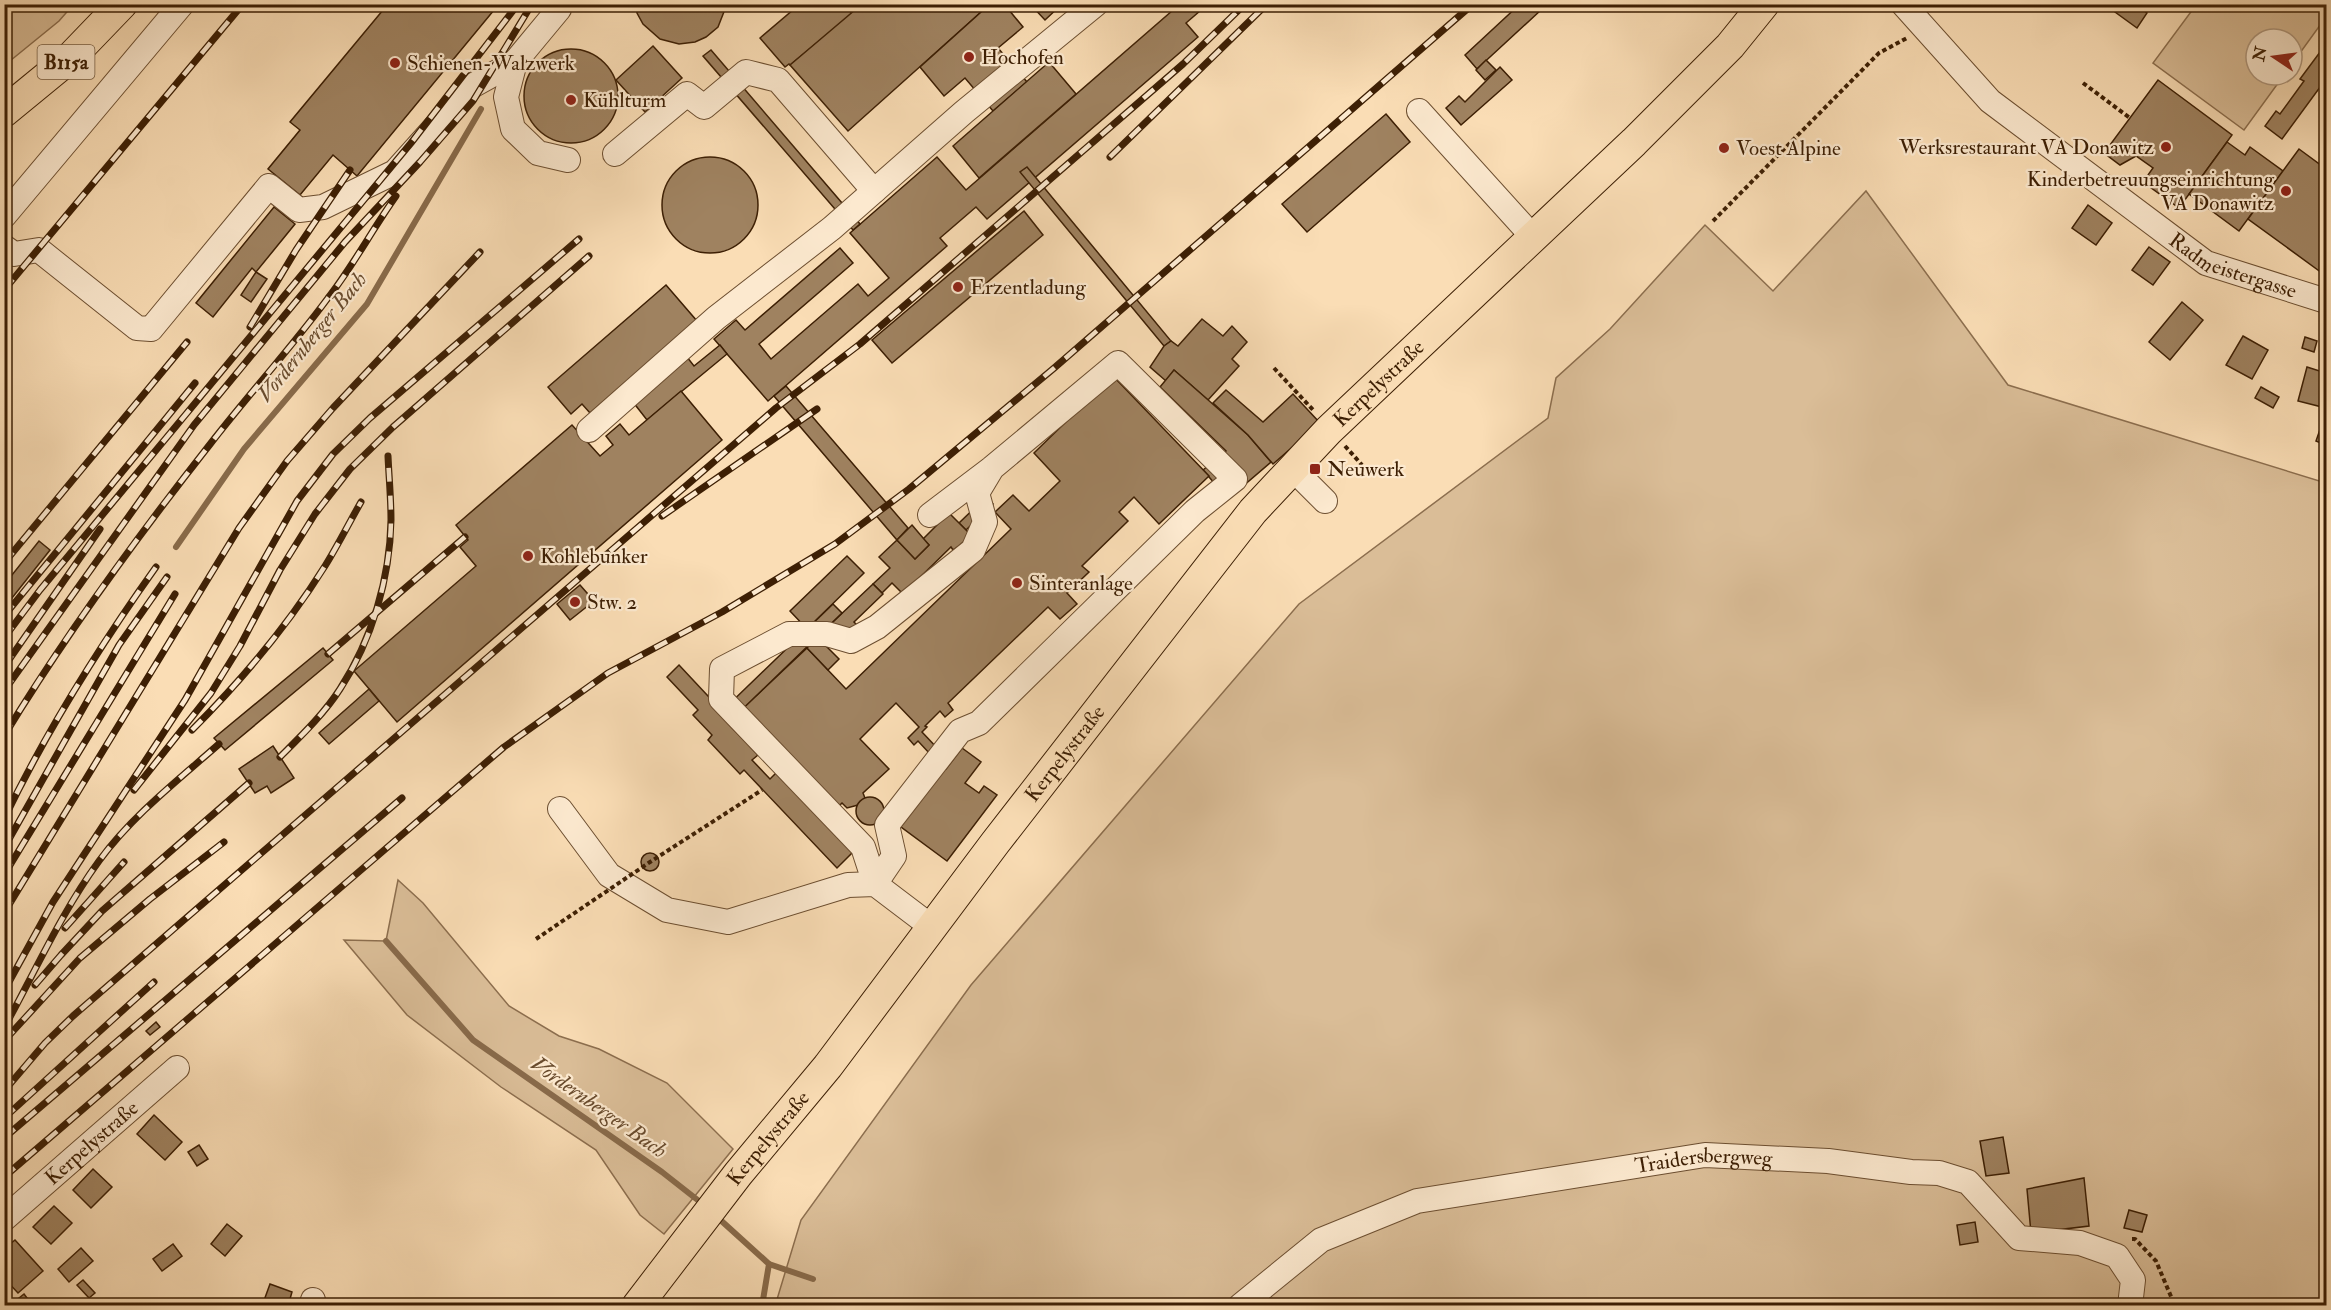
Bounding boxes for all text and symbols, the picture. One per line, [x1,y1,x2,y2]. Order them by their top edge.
north arrow [2244,27,2304,87]
place label: Hochofen [981,44,1064,71]
text: N [2249,44,2272,64]
road number: B115a [38,45,94,79]
place label: Schienen-Walzwerk [407,50,575,77]
marker: Hochofen [962,50,976,64]
marker: Schienen-Walzwerk [388,56,402,70]
place label: Kühlturm [583,87,666,114]
marker: Kühlturm [564,93,578,107]
place label: Werksrestaurant VA Donawitz [1898,134,2154,161]
place label: Voest Alpine [1736,135,1841,162]
marker: Werksrestaurant VA Donawitz [2159,140,2173,154]
marker: Voest Alpine [1717,141,1731,155]
place label: Kinderbetreuungseinrichtung VA Donawitz [2027,166,2275,217]
marker: Kinderbetreuungseinrichtung VA Donawitz [2279,184,2293,198]
street label: Radmeistergasse [2164,226,2300,304]
water label: Vordernberger Bach [251,266,373,408]
place label: Erzentladung [970,274,1086,301]
marker: Erzentladung [951,280,965,294]
street label: Kerpelystraße [1327,334,1430,433]
place label: Neuwerk [1327,456,1404,483]
marker: Neuwerk [1308,462,1322,476]
place label: Kohlebunker [540,543,648,570]
marker: Kohlebunker [521,549,535,563]
place label: Sinteranlage [1029,570,1133,597]
marker: Sinteranlage [1010,576,1024,590]
place label: Stw. 2 [587,589,637,616]
marker: Stw. 2 [568,595,582,609]
street label: Kerpelystraße [1019,699,1111,807]
water label: Vordernberger Bach [526,1050,673,1164]
street label: Kerpelystraße [721,1085,815,1191]
street label: Kerpelystraße [39,1094,144,1191]
street label: Traidersbergweg [1633,1141,1774,1180]

